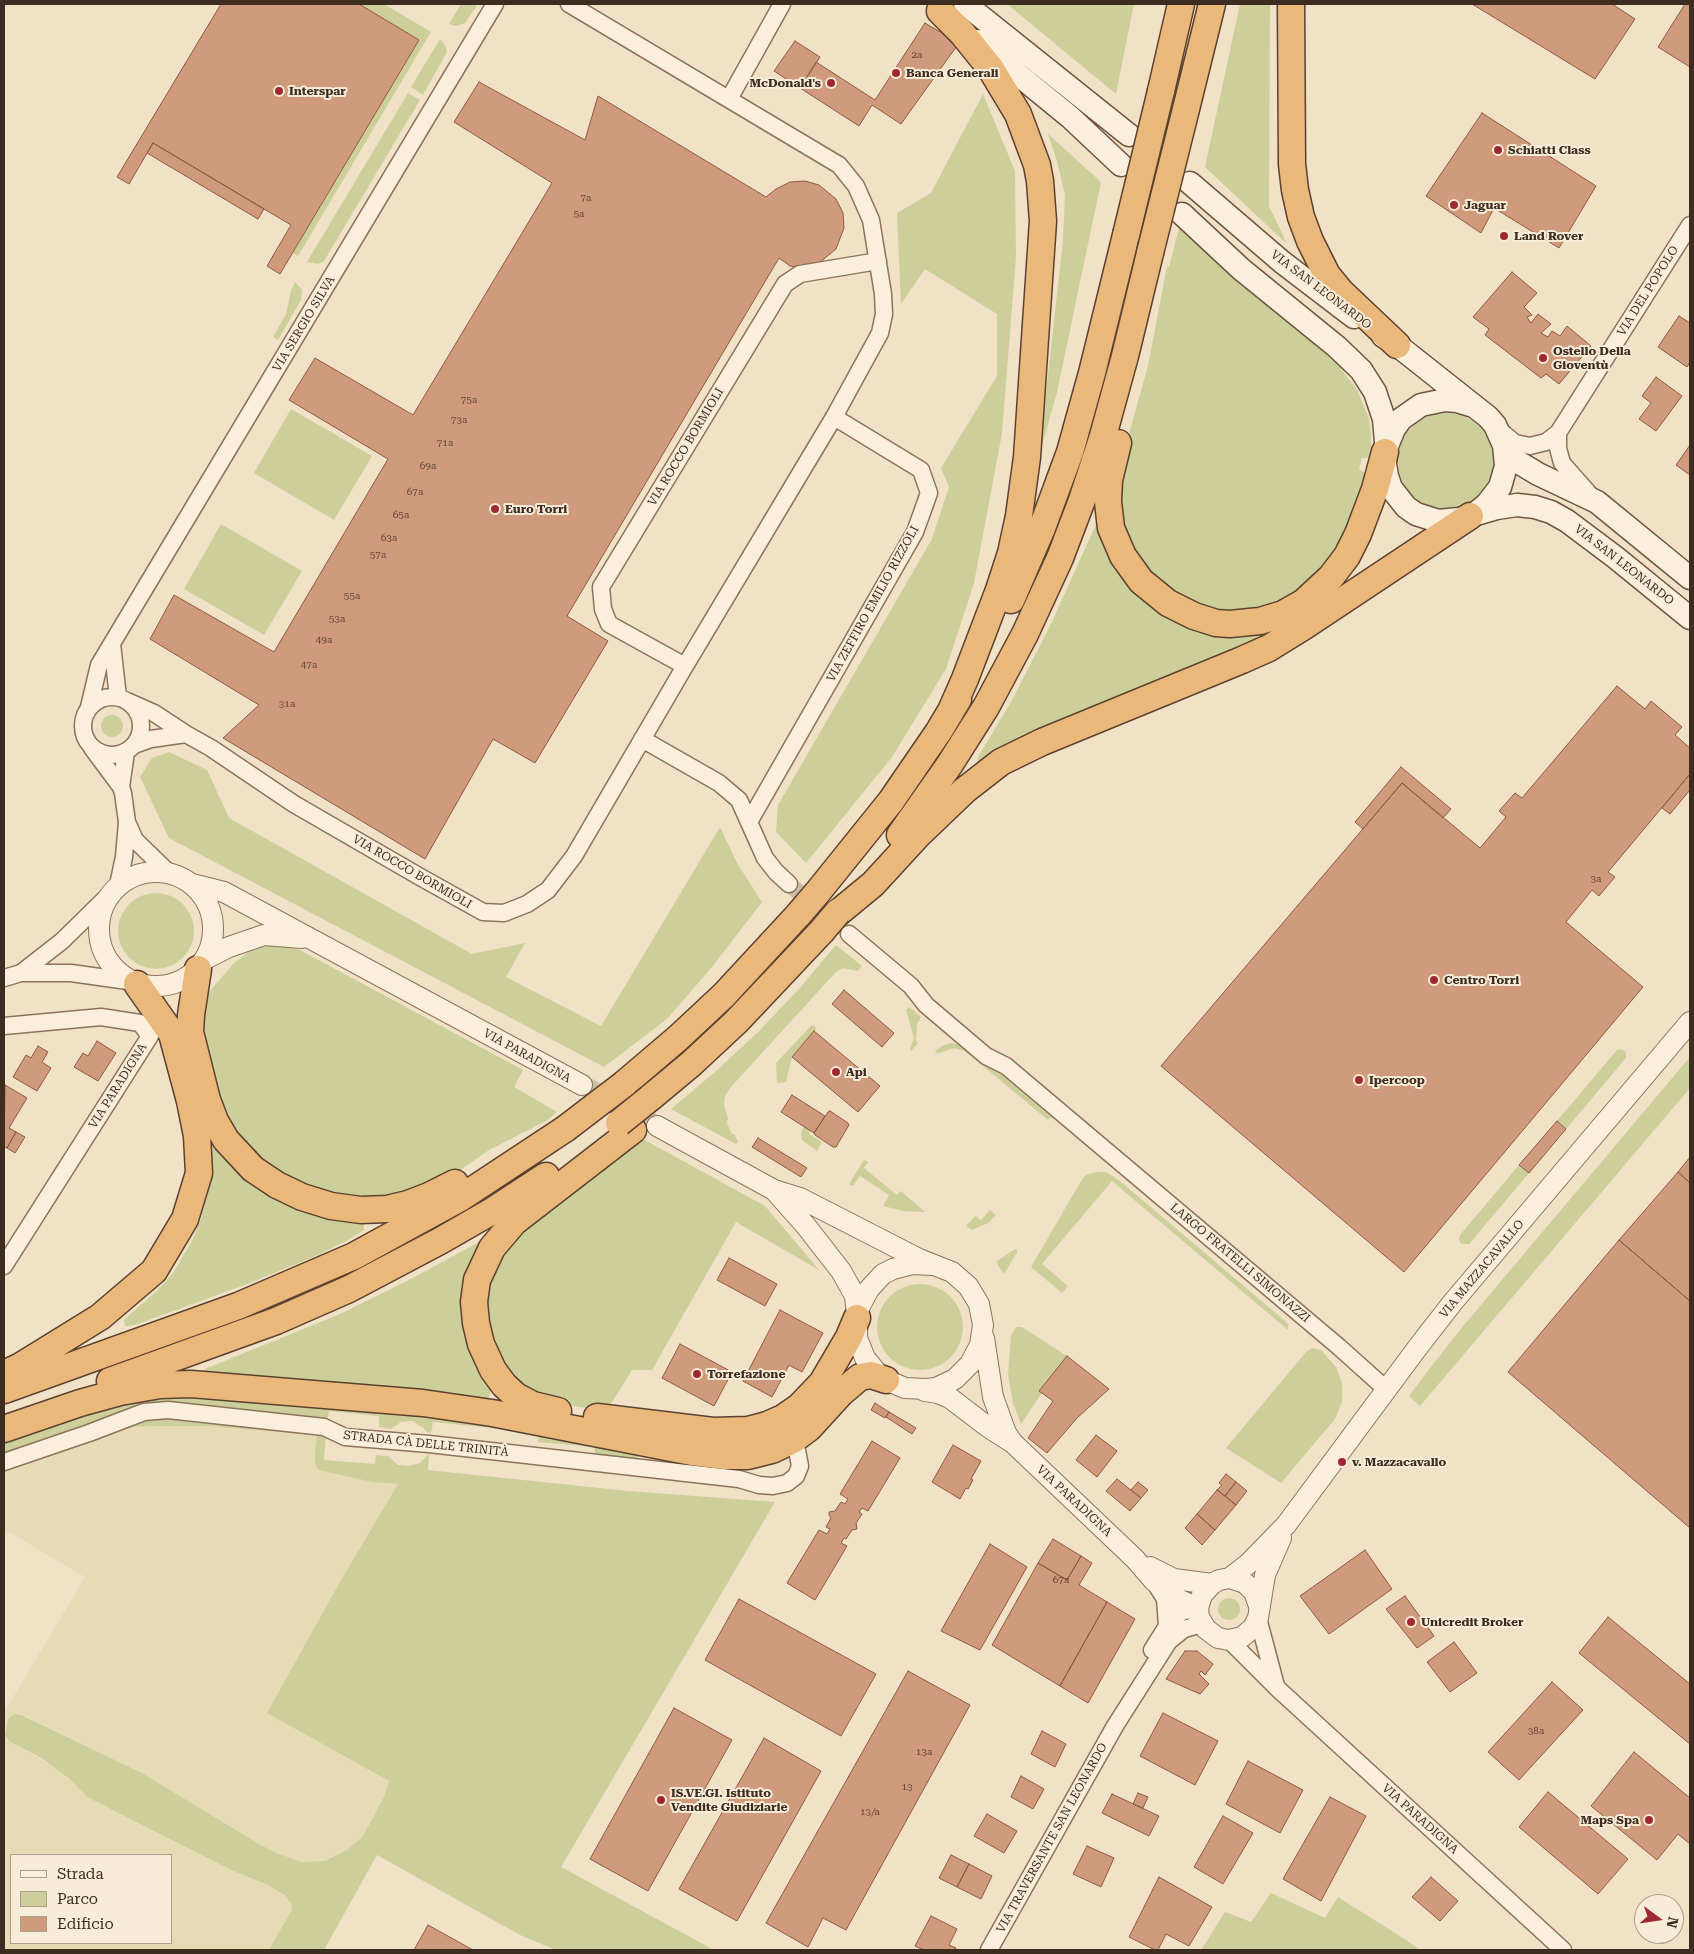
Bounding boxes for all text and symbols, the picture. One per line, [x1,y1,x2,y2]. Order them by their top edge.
house number: 2a [911,49,923,61]
place label: Banca Generali [906,66,999,80]
marker: Banca Generali [890,67,902,79]
place label: McDonald's [750,76,821,90]
marker: McDonald's [825,77,837,89]
place label: Interspar [289,84,346,98]
marker: Interspar [273,85,285,97]
place label: Schiatti Class [1508,143,1591,157]
marker: Schiatti Class [1492,144,1504,156]
house number: 7a [580,192,592,204]
place label: Jaguar [1464,198,1506,212]
marker: Jaguar [1448,199,1460,211]
house number: 5a [573,208,585,220]
place label: Land Rover [1514,229,1583,243]
marker: Land Rover [1498,230,1510,242]
street label: VIA DEL POPOLO [1614,243,1682,339]
street label: VIA SAN LEONARDO [1268,247,1374,333]
street label: VIA SERGIO SILVA [270,274,338,374]
place label: Ostello Della Gioventù [1553,344,1631,372]
marker: Ostello Della Gioventù [1537,352,1549,364]
street label: VIA ROCCO BORMIOLI [645,385,727,509]
house number: 75a [461,394,477,406]
house number: 73a [451,414,467,426]
house number: 71a [437,437,453,449]
house number: 69a [420,460,436,472]
house number: 67a [407,486,423,498]
place label: Euro Torri [505,502,567,516]
marker: Euro Torri [489,503,501,515]
house number: 65a [393,509,409,521]
street label: VIA SAN LEONARDO [1571,522,1677,608]
street label: VIA ZEFFIRO EMILIO RIZZOLI [824,523,922,685]
house number: 63a [381,532,397,544]
house number: 57a [370,549,386,561]
house number: 55a [344,590,360,602]
house number: 53a [329,613,345,625]
house number: 49a [316,634,332,646]
house number: 47a [301,659,317,671]
house number: 31a [279,698,295,710]
street label: VIA ROCCO BORMIOLI [350,832,474,912]
house number: 3a [1590,873,1602,885]
place label: Centro Torri [1444,973,1519,987]
marker: Centro Torri [1428,974,1440,986]
street label: VIA PARADIGNA [481,1026,573,1086]
street label: VIA PARADIGNA [86,1041,150,1131]
place label: Api [846,1065,867,1079]
marker: Api [830,1066,842,1078]
place label: Ipercoop [1369,1073,1425,1087]
marker: Ipercoop [1353,1074,1365,1086]
street label: LARGO FRATELLI SIMONAZZI [1167,1200,1313,1326]
street label: VIA MAZZACAVALLO [1437,1217,1527,1321]
place label: Torrefazione [707,1367,785,1381]
marker: Torrefazione [691,1368,703,1380]
street label: STRADA CÀ DELLE TRINITÀ [343,1428,509,1460]
place label: v. Mazzacavallo [1352,1455,1446,1469]
marker: v. Mazzacavallo [1336,1456,1348,1468]
street label: VIA PARADIGNA [1033,1462,1115,1540]
house number: 67a [1053,1574,1069,1586]
place label: Unicredit Broker [1421,1615,1523,1629]
marker: Unicredit Broker [1405,1616,1417,1628]
house number: 38a [1528,1725,1544,1737]
street label: VIA TRAVERSANTE SAN LEONARDO [994,1741,1110,1935]
house number: 13a [916,1746,932,1758]
house number: 13 [901,1781,913,1793]
street label: VIA PARADIGNA [1379,1781,1461,1857]
place label: IS.VE.GI. Istituto Vendite Giudiziarie [671,1786,788,1814]
marker: IS.VE.GI. Istituto Vendite Giudiziarie [655,1794,667,1806]
house number: 13/a [860,1806,880,1818]
place label: Maps Spa [1580,1813,1639,1827]
marker: Maps Spa [1643,1814,1655,1826]
legend [10,1854,172,1944]
text: Strada [57,1865,104,1883]
text: Parco [57,1890,98,1908]
north arrow [1634,1894,1684,1944]
text: Edificio [57,1915,114,1933]
text: N [1664,1915,1682,1930]

